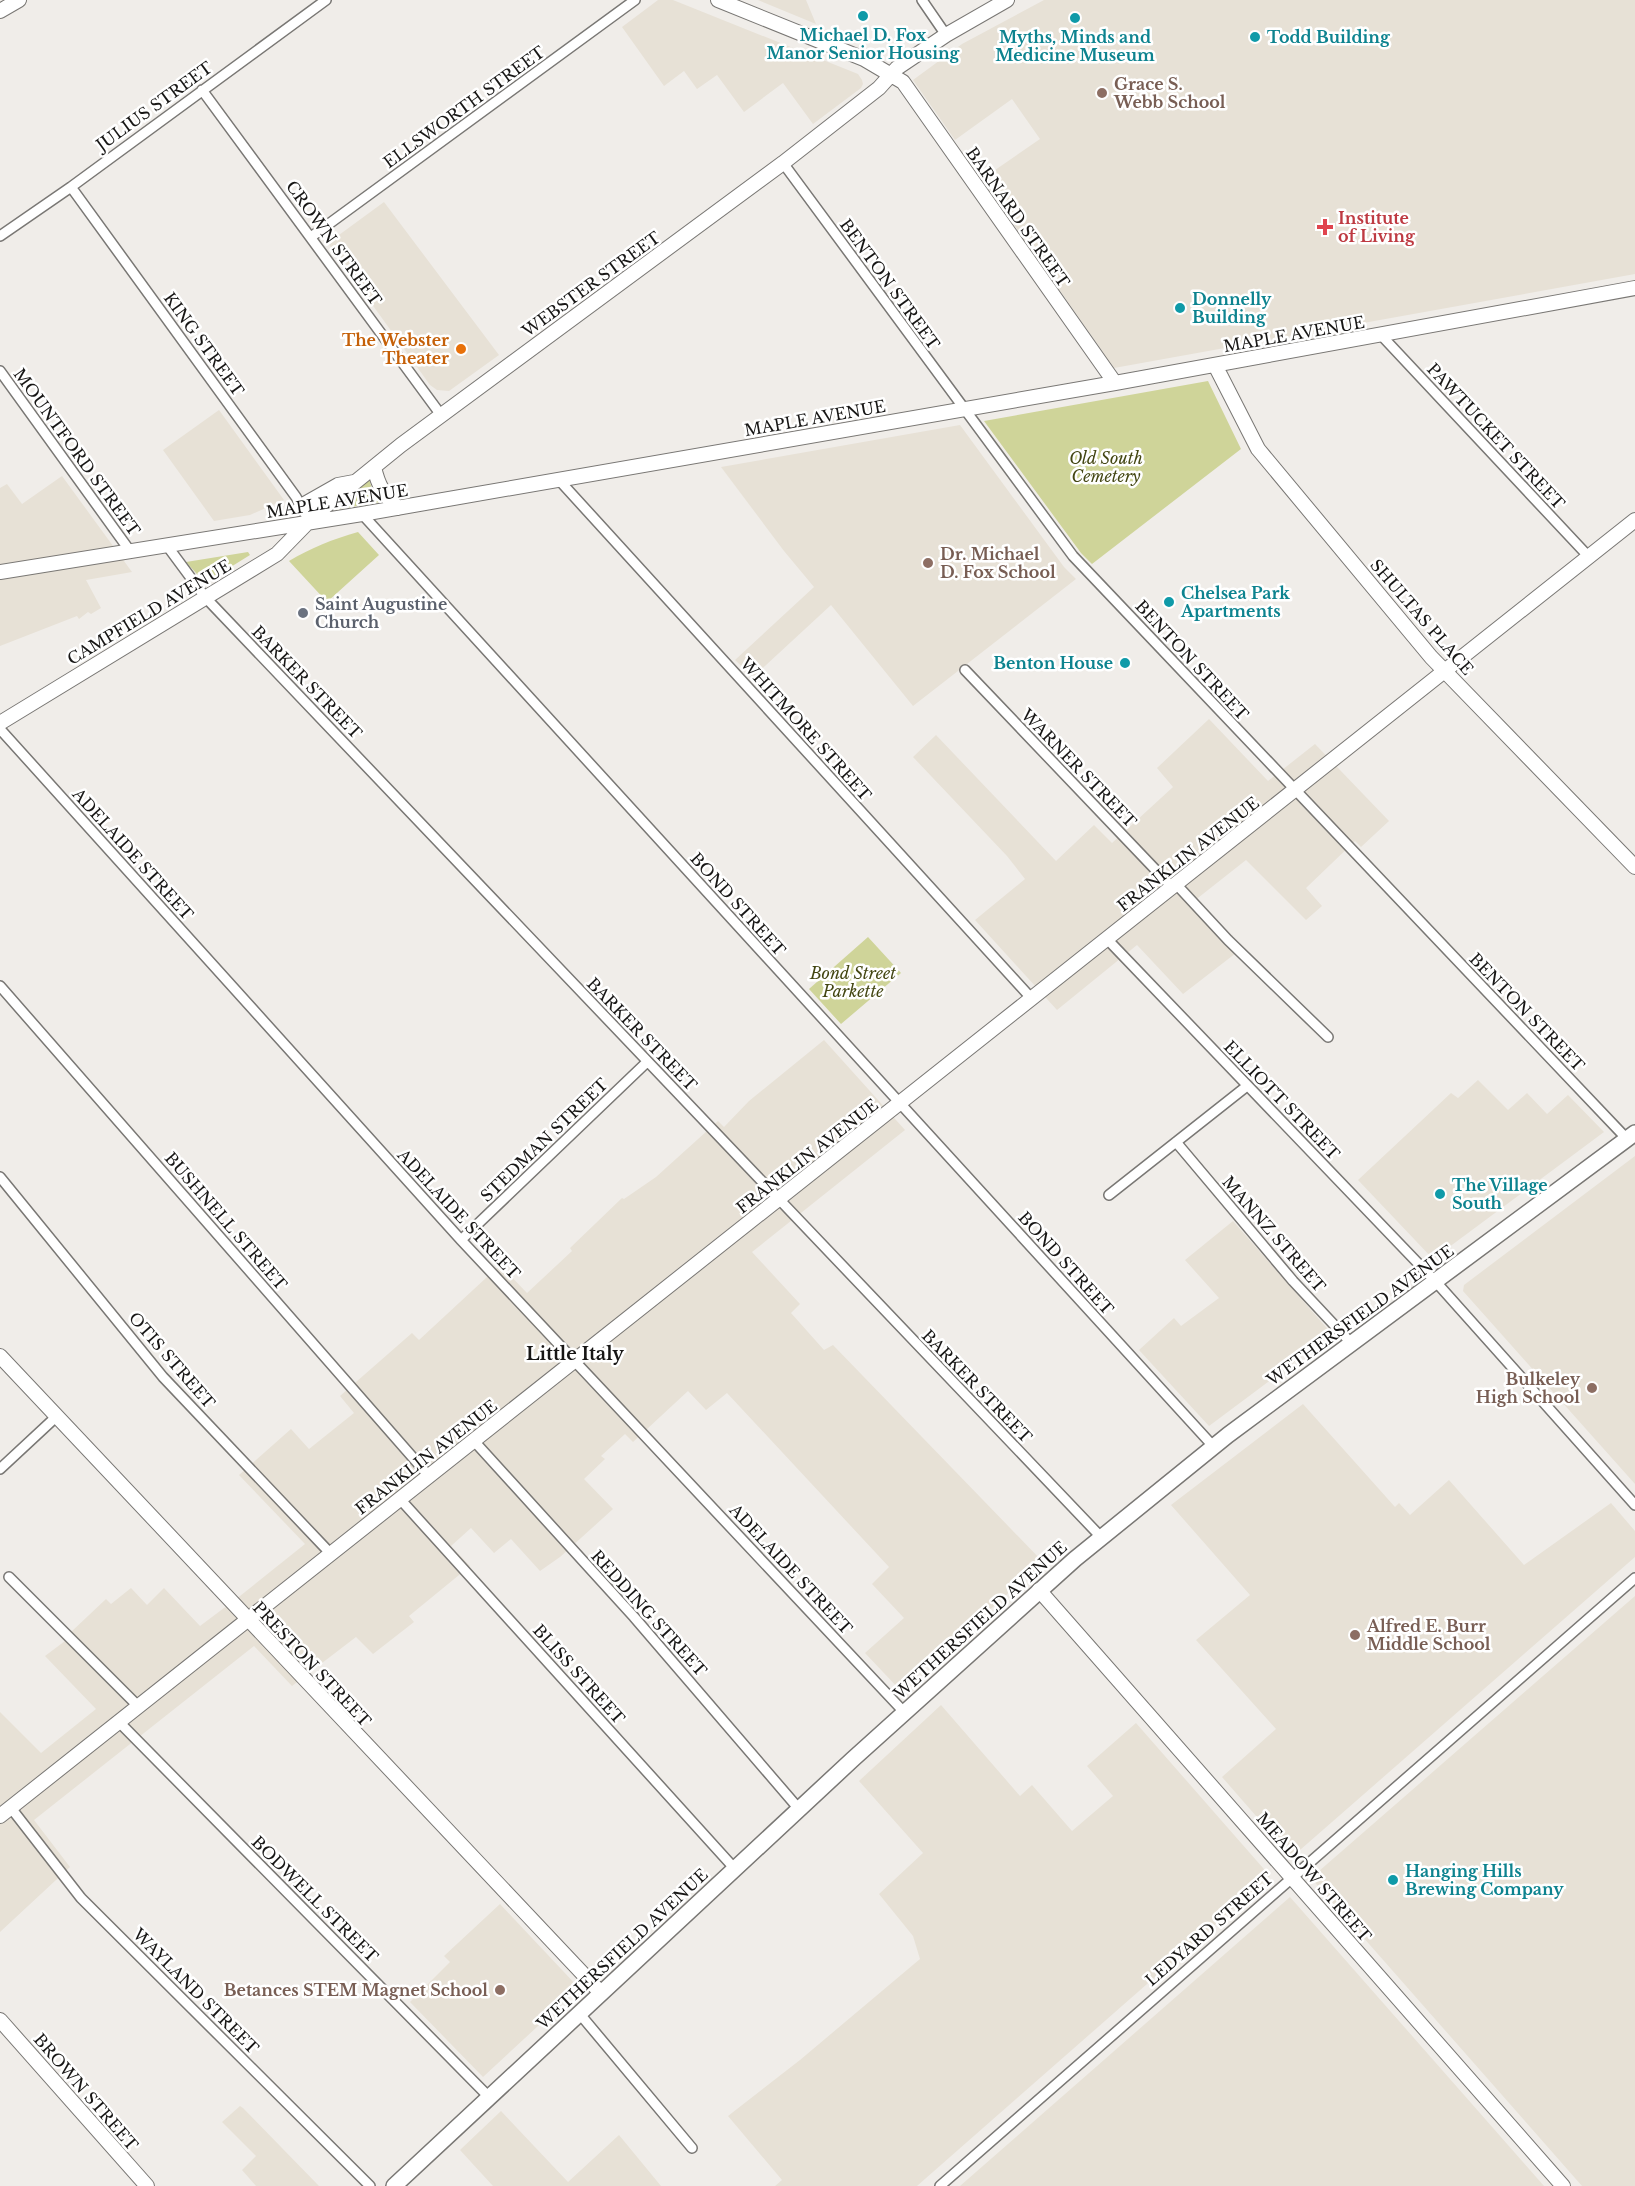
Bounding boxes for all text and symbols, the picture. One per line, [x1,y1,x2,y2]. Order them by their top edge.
marker: Michael D. Fox Manor Senior Housing [856,9,870,23]
marker: Myths, Minds and Medicine Museum [1068,11,1082,25]
place label: Michael D. Fox Manor Senior Housing [767,25,961,63]
place label: Myths, Minds and Medicine Museum [995,27,1155,65]
place label: Todd Building [1267,27,1391,47]
marker: Todd Building [1248,30,1262,44]
street label: ELLSWORTH STREET [379,42,549,172]
street label: JULIUS STREET [90,57,216,156]
place label: Grace S. Webb School [1113,74,1226,112]
marker: Grace S. Webb School [1095,86,1109,100]
street label: BARNARD STREET [962,143,1074,291]
street label: CROWN STREET [282,177,386,309]
place label: Institute of Living [1338,208,1416,246]
street label: BENTON STREET [836,215,944,353]
marker: Institute of Living [1316,218,1334,236]
street label: WEBSTER STREET [517,227,664,341]
street label: KING STREET [160,288,248,400]
place label: Donnelly Building [1192,289,1272,327]
marker: Donnelly Building [1173,301,1187,315]
street label: MAPLE AVENUE [1222,312,1366,356]
place label: The Webster Theater [342,330,449,368]
marker: The Webster Theater [454,342,468,356]
street label: PAWTUCKET STREET [1423,359,1569,513]
street label: MOUNTFORD STREET [10,364,145,540]
street label: MAPLE AVENUE [743,396,887,440]
park label: Old South Cemetery [1069,448,1143,486]
street label: MAPLE AVENUE [265,480,409,522]
place label: Dr. Michael D. Fox School [940,544,1056,582]
street label: CAMPFIELD AVENUE [64,555,234,669]
street label: SHULTAS PLACE [1366,555,1478,679]
marker: Dr. Michael D. Fox School [921,556,935,570]
place label: Chelsea Park Apartments [1180,583,1290,621]
place label: Saint Augustine Church [315,594,447,632]
marker: Chelsea Park Apartments [1162,595,1176,609]
street label: BENTON STREET [1131,596,1253,724]
marker: Saint Augustine Church [296,606,310,620]
street label: BARKER STREET [248,621,366,743]
street label: WHITMORE STREET [736,653,876,805]
place label: Benton House [993,653,1113,673]
marker: Benton House [1118,656,1132,670]
street label: WARNER STREET [1017,704,1141,832]
street label: ADELAIDE STREET [68,783,198,924]
street label: FRANKLIN AVENUE [1113,792,1263,916]
street label: BOND STREET [686,848,790,960]
street label: BENTON STREET [1465,949,1589,1075]
park label: Bond Street Parkette [809,963,896,1001]
street label: BARKER STREET [583,973,701,1095]
street label: ELLIOTT STREET [1220,1036,1344,1164]
street label: STEDMAN STREET [476,1074,612,1206]
street label: FRANKLIN AVENUE [732,1094,882,1218]
street label: ADELAIDE STREET [393,1144,525,1283]
street label: BUSHNELL STREET [161,1148,291,1294]
street label: MANNZ STREET [1218,1172,1330,1296]
place label: The Village South [1452,1175,1548,1213]
marker: The Village South [1433,1187,1447,1201]
street label: BOND STREET [1014,1207,1118,1319]
street label: WETHERSFIELD AVENUE [1262,1240,1457,1390]
street label: OTIS STREET [125,1308,219,1412]
street label: BARKER STREET [918,1325,1036,1447]
district label: Little Italy [526,1343,624,1365]
place label: Bulkeley High School [1476,1369,1581,1407]
marker: Bulkeley High School [1585,1381,1599,1395]
street label: FRANKLIN AVENUE [351,1395,501,1519]
street label: ADELAIDE STREET [725,1499,857,1638]
street label: WETHERSFIELD AVENUE [888,1537,1071,1704]
street label: REDDING STREET [587,1546,711,1680]
street label: PRESTON STREET [249,1597,375,1731]
place label: Alfred E. Burr Middle School [1366,1616,1491,1654]
street label: BLISS STREET [529,1620,629,1728]
marker: Alfred E. Burr Middle School [1348,1628,1362,1642]
street label: MEADOW STREET [1252,1808,1376,1946]
street label: BODWELL STREET [248,1832,382,1966]
place label: Hanging Hills Brewing Company [1405,1861,1564,1899]
street label: WETHERSFIELD AVENUE [532,1864,712,2034]
street label: LEDYARD STREET [1141,1868,1277,1990]
marker: Hanging Hills Brewing Company [1386,1873,1400,1887]
street label: WAYLAND STREET [128,1923,263,2058]
place label: Betances STEM Magnet School [224,1980,488,2000]
marker: Betances STEM Magnet School [493,1983,507,1997]
street label: BROWN STREET [30,2029,142,2155]

